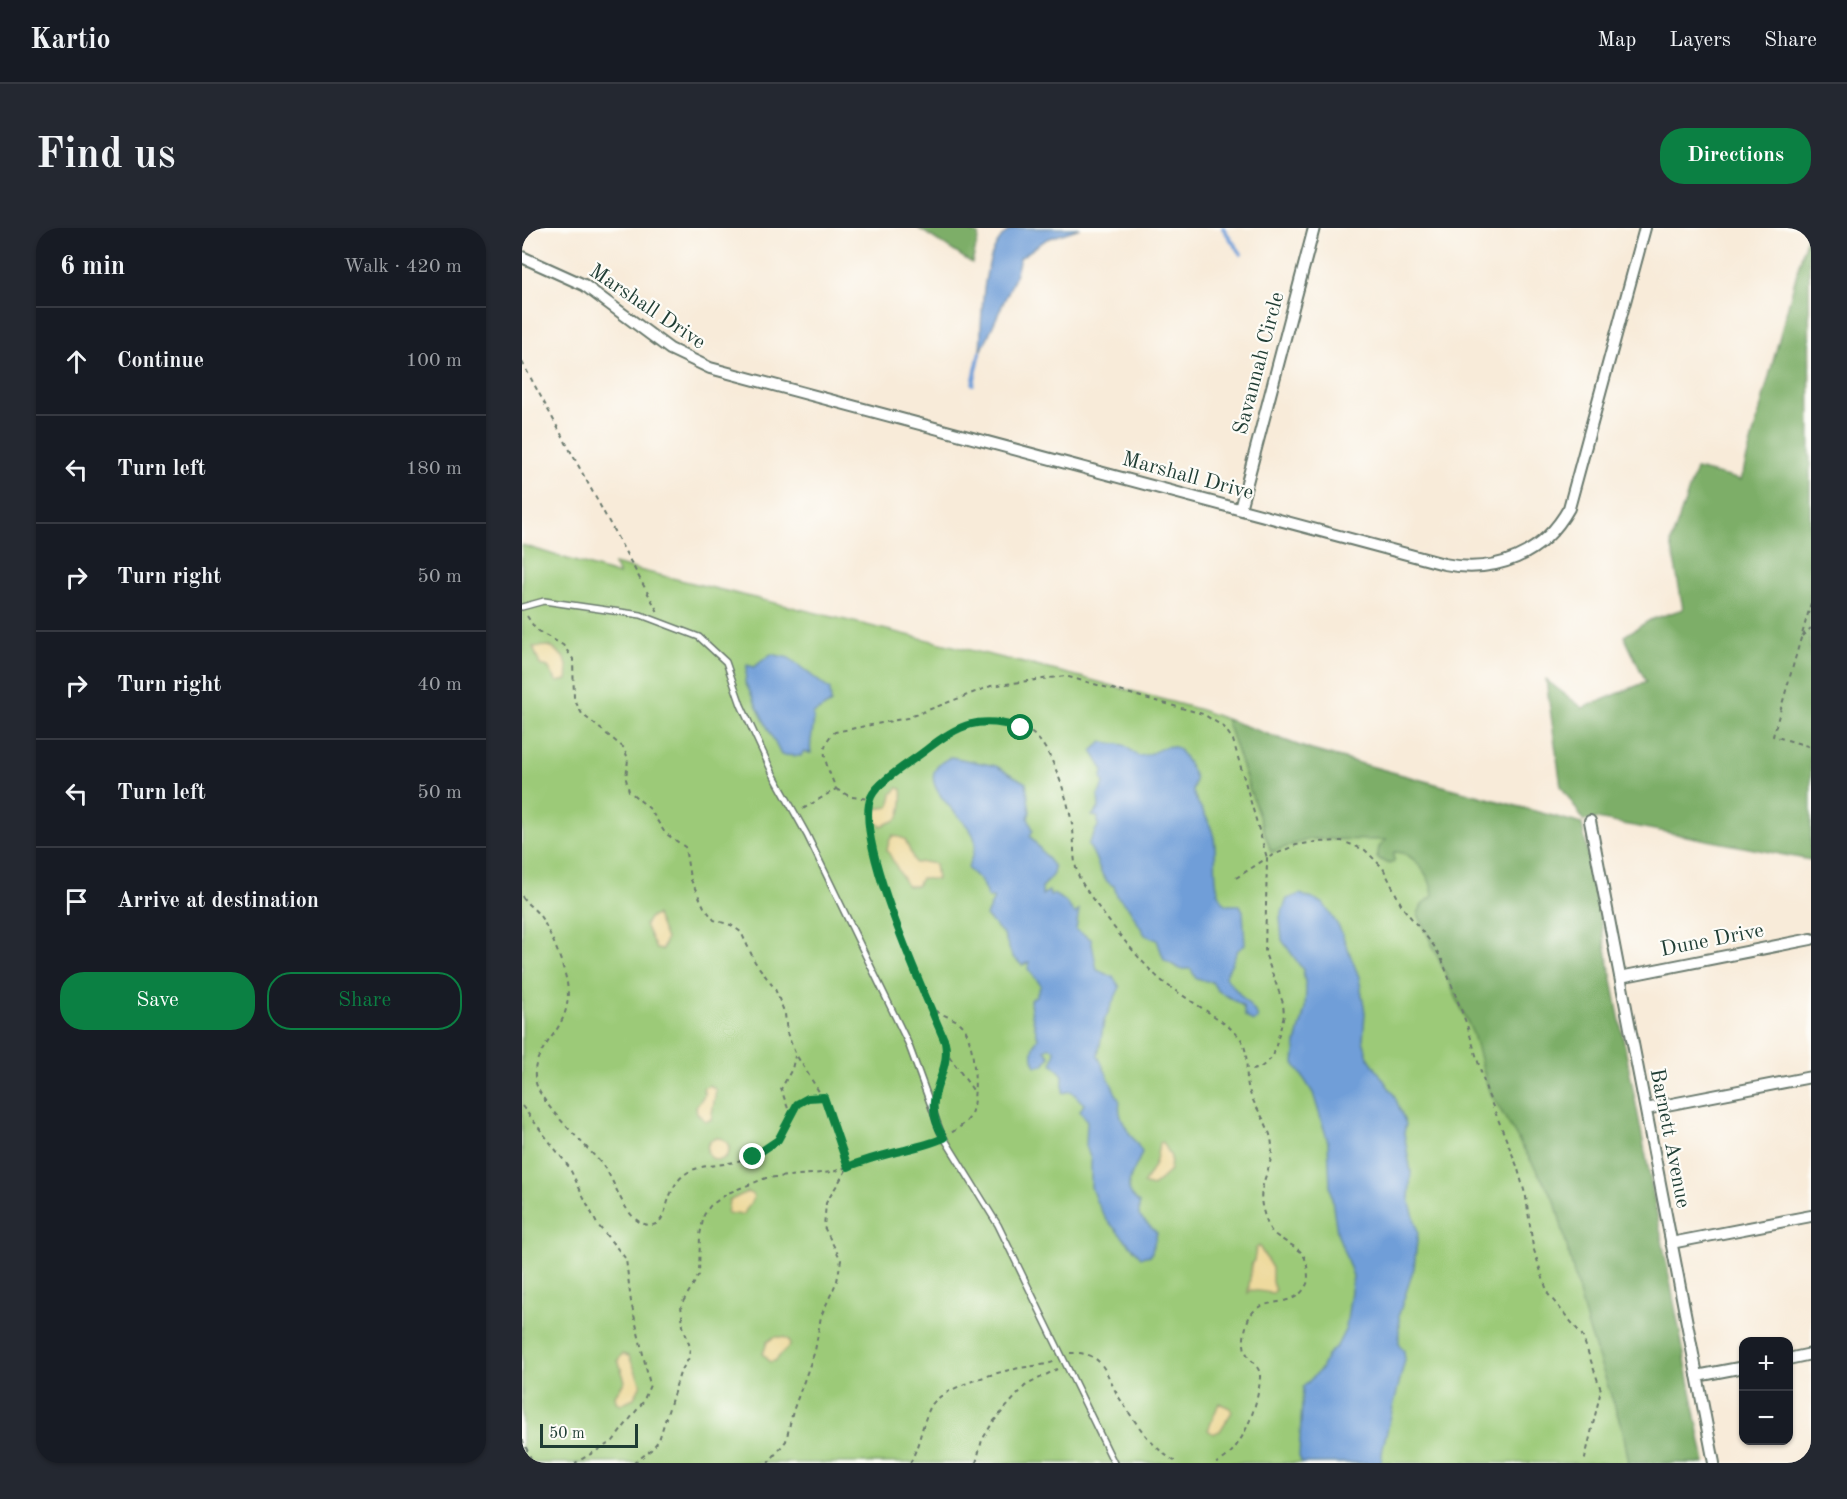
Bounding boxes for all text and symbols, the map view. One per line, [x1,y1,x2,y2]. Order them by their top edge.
text: Kartio [30,27,111,55]
text: Map [1597,30,1636,51]
text: Layers [1669,30,1731,51]
text: Share [1764,30,1817,51]
button: Directions [1660,128,1811,184]
text: Find us [36,135,175,177]
text: 6 min [60,254,125,280]
text: Walk · 420 m [343,257,462,277]
street label: Marshall Drive [585,261,709,354]
street label: Savannah Circle [1230,290,1289,437]
icon: ahead [60,345,93,378]
text: Continue [117,350,204,372]
text: 100 m [406,351,462,371]
street label: Marshall Drive [1120,449,1256,504]
icon: left [60,453,93,486]
text: Turn left [117,458,206,480]
text: 180 m [406,459,462,479]
icon: right [60,561,93,594]
text: Turn right [117,566,221,588]
text: 50 m [417,567,462,587]
icon: right [60,669,93,702]
text: Turn right [117,674,221,696]
text: 40 m [417,675,462,695]
route start [1007,714,1033,740]
icon: left [60,777,93,810]
text: Turn left [117,782,206,804]
text: 50 m [417,783,462,803]
icon: arrive [60,885,93,918]
text: Arrive at destination [117,890,319,912]
street label: Dune Drive [1659,920,1766,961]
button: Save [60,972,255,1030]
button: Share [267,972,462,1030]
street label: Barnett Avenue [1646,1067,1693,1210]
route end [739,1143,765,1169]
map controls [1739,1337,1793,1445]
button: + [1739,1337,1793,1391]
button: − [1739,1391,1793,1445]
scale bar [540,1421,638,1448]
text: 50 m [549,1426,585,1442]

